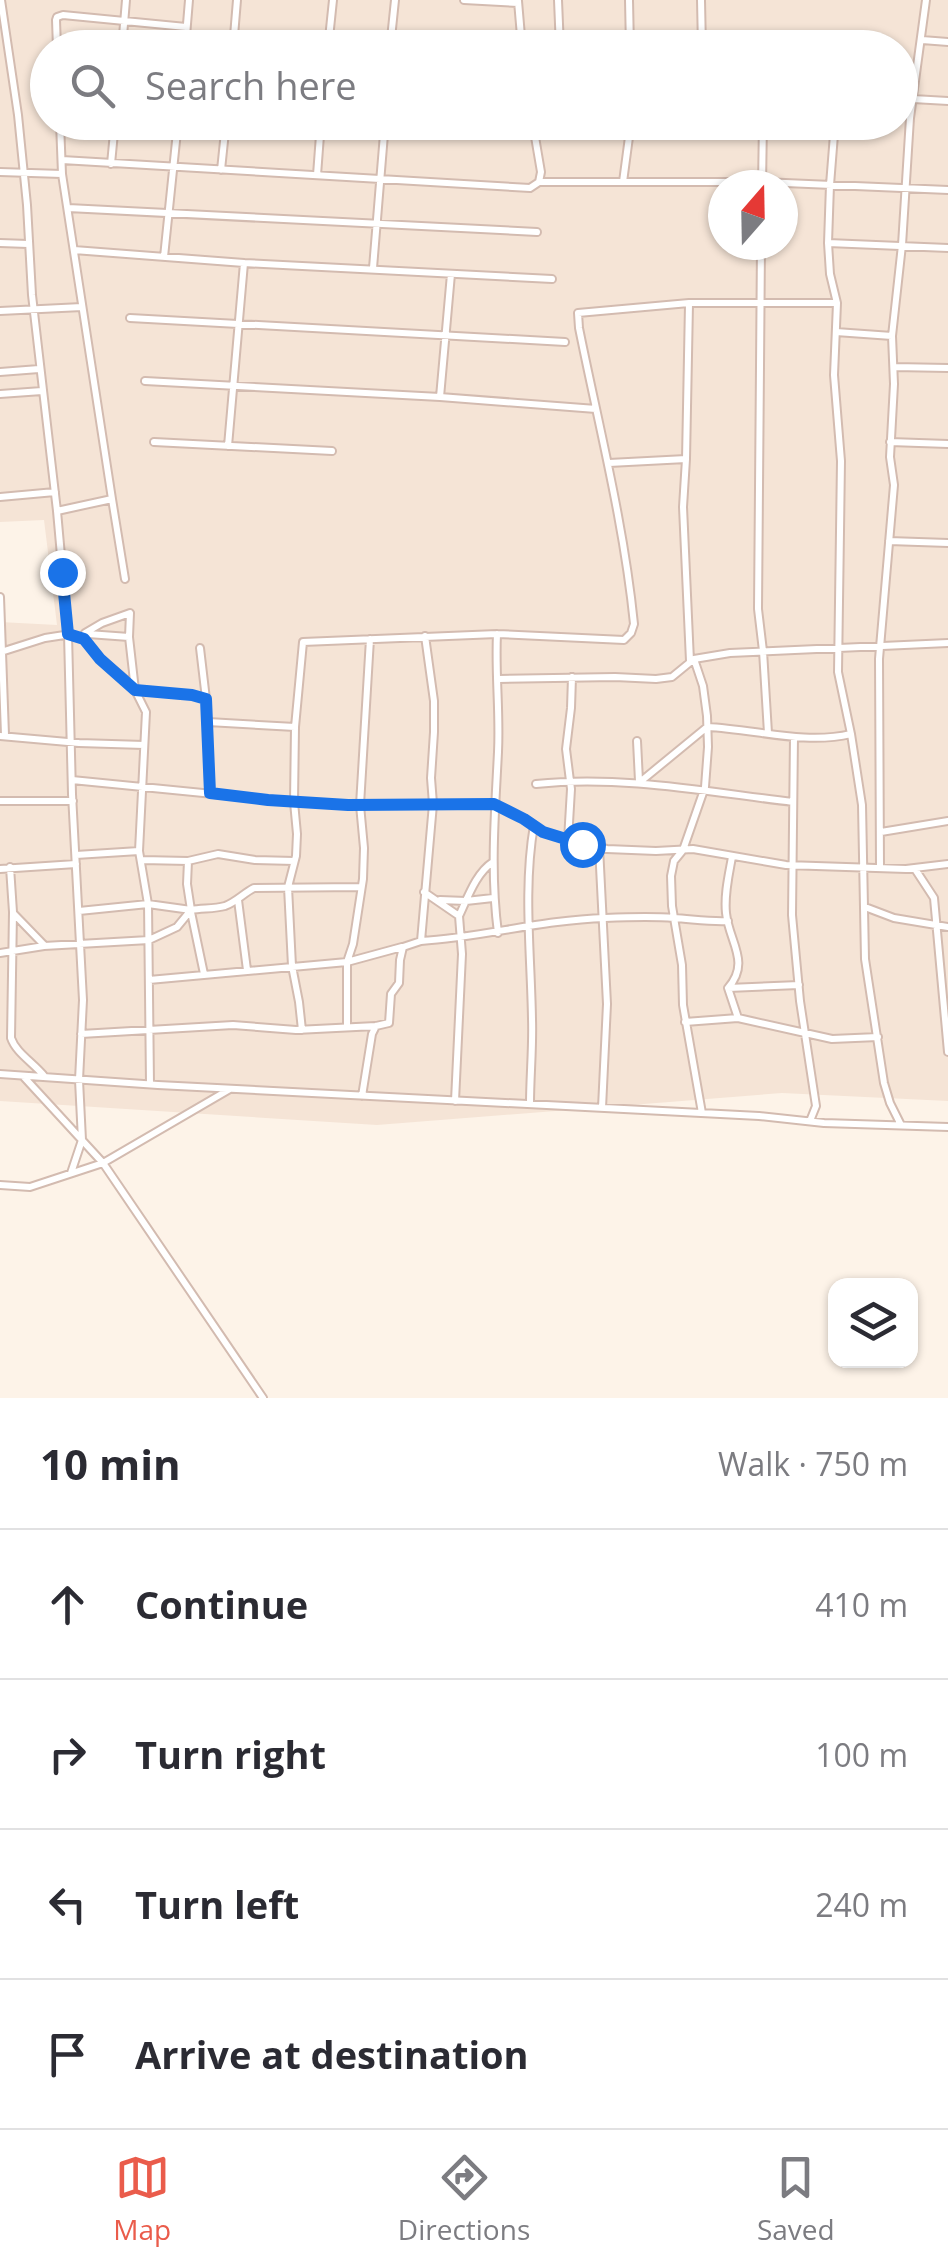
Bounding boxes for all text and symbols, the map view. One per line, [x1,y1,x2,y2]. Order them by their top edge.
search box [30,30,918,140]
icon: search [65,58,120,113]
text: Search here [145,59,357,111]
north arrow [708,170,798,260]
route end [40,550,86,596]
route start [560,822,606,868]
map controls [828,1278,918,1368]
button: layers [828,1278,918,1368]
text: 10 min [40,1435,181,1492]
text: Walk · 750 m [718,1442,908,1485]
icon: ahead [40,1577,95,1632]
text: Continue [135,1578,308,1630]
text: 410 m [815,1583,908,1626]
icon: right [40,1727,95,1782]
text: Turn right [135,1728,326,1780]
text: 100 m [815,1733,908,1776]
icon: left [40,1877,95,1932]
text: Turn left [135,1878,299,1930]
text: 240 m [815,1883,908,1926]
icon: arrive [40,2027,95,2082]
text: Arrive at destination [135,2028,529,2080]
tab: Map [113,2150,171,2248]
tab: Directions [398,2150,530,2248]
tab: Saved [757,2150,835,2248]

